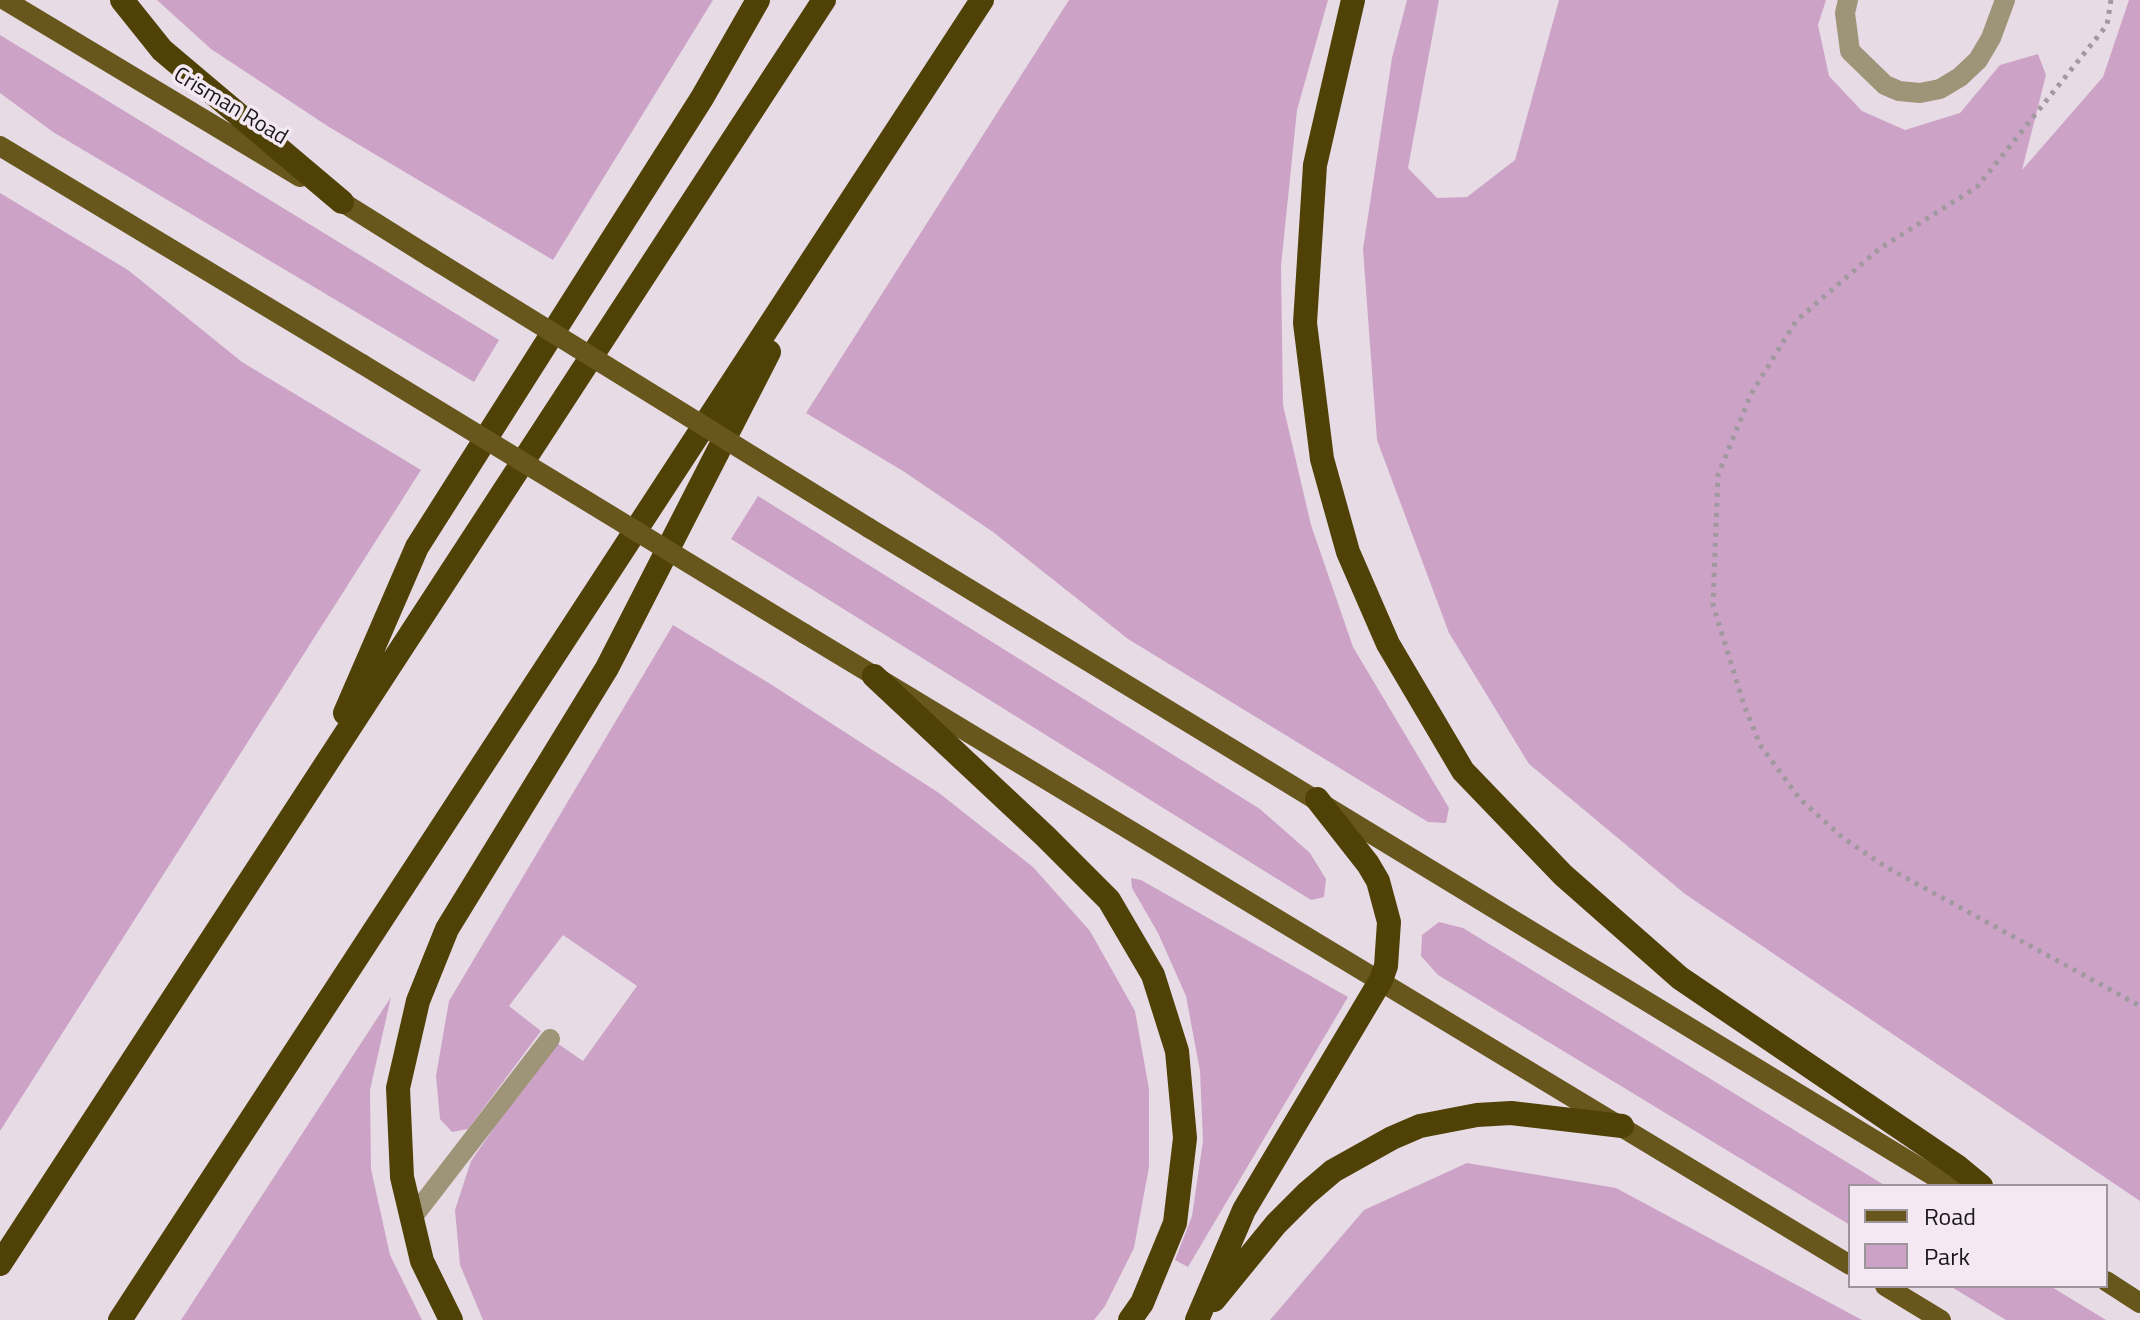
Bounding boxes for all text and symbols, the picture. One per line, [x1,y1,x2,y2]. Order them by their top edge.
street label: Crisman Road [168,63,292,151]
legend [1848,1184,2108,1288]
text: Road [1924,1198,1976,1234]
text: Park [1924,1238,1970,1274]

